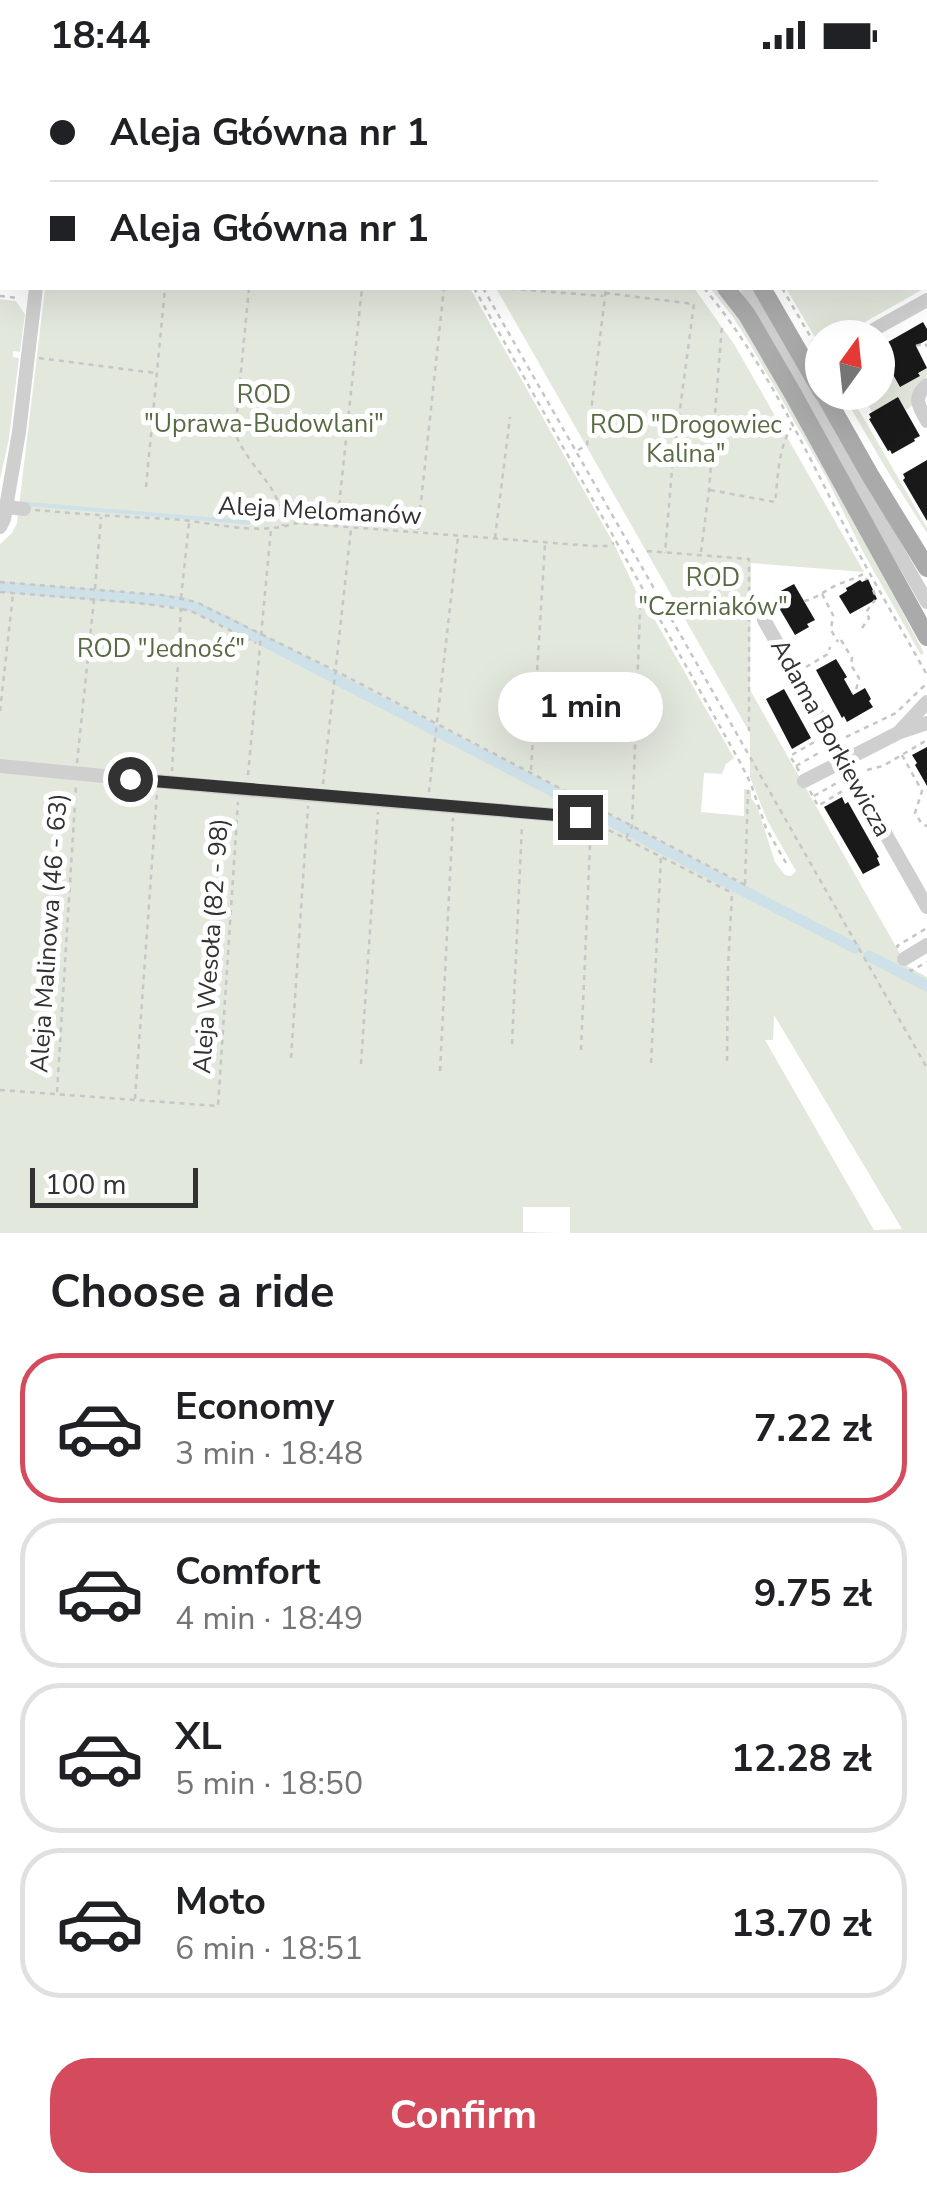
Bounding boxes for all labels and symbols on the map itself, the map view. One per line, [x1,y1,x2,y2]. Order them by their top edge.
north arrow [805,320,895,410]
park label: ROD "Uprawa-Budowlani" [144,378,384,441]
park label: ROD "Drogowiec Kalina" [590,408,782,471]
street label: Aleja Melomanów [217,489,423,533]
park label: ROD "Czerniaków" [638,561,788,624]
park label: ROD "Jedność" [77,632,245,666]
street label: Adama Borkiewicza [762,633,900,843]
callout: 1 min [498,672,662,742]
route start [108,757,153,802]
street label: Aleja Malinowa (46 - 63) [22,792,76,1074]
route end [558,795,603,840]
street label: Aleja Wesoła (82 - 98) [185,817,237,1075]
scale bar [30,1163,198,1208]

